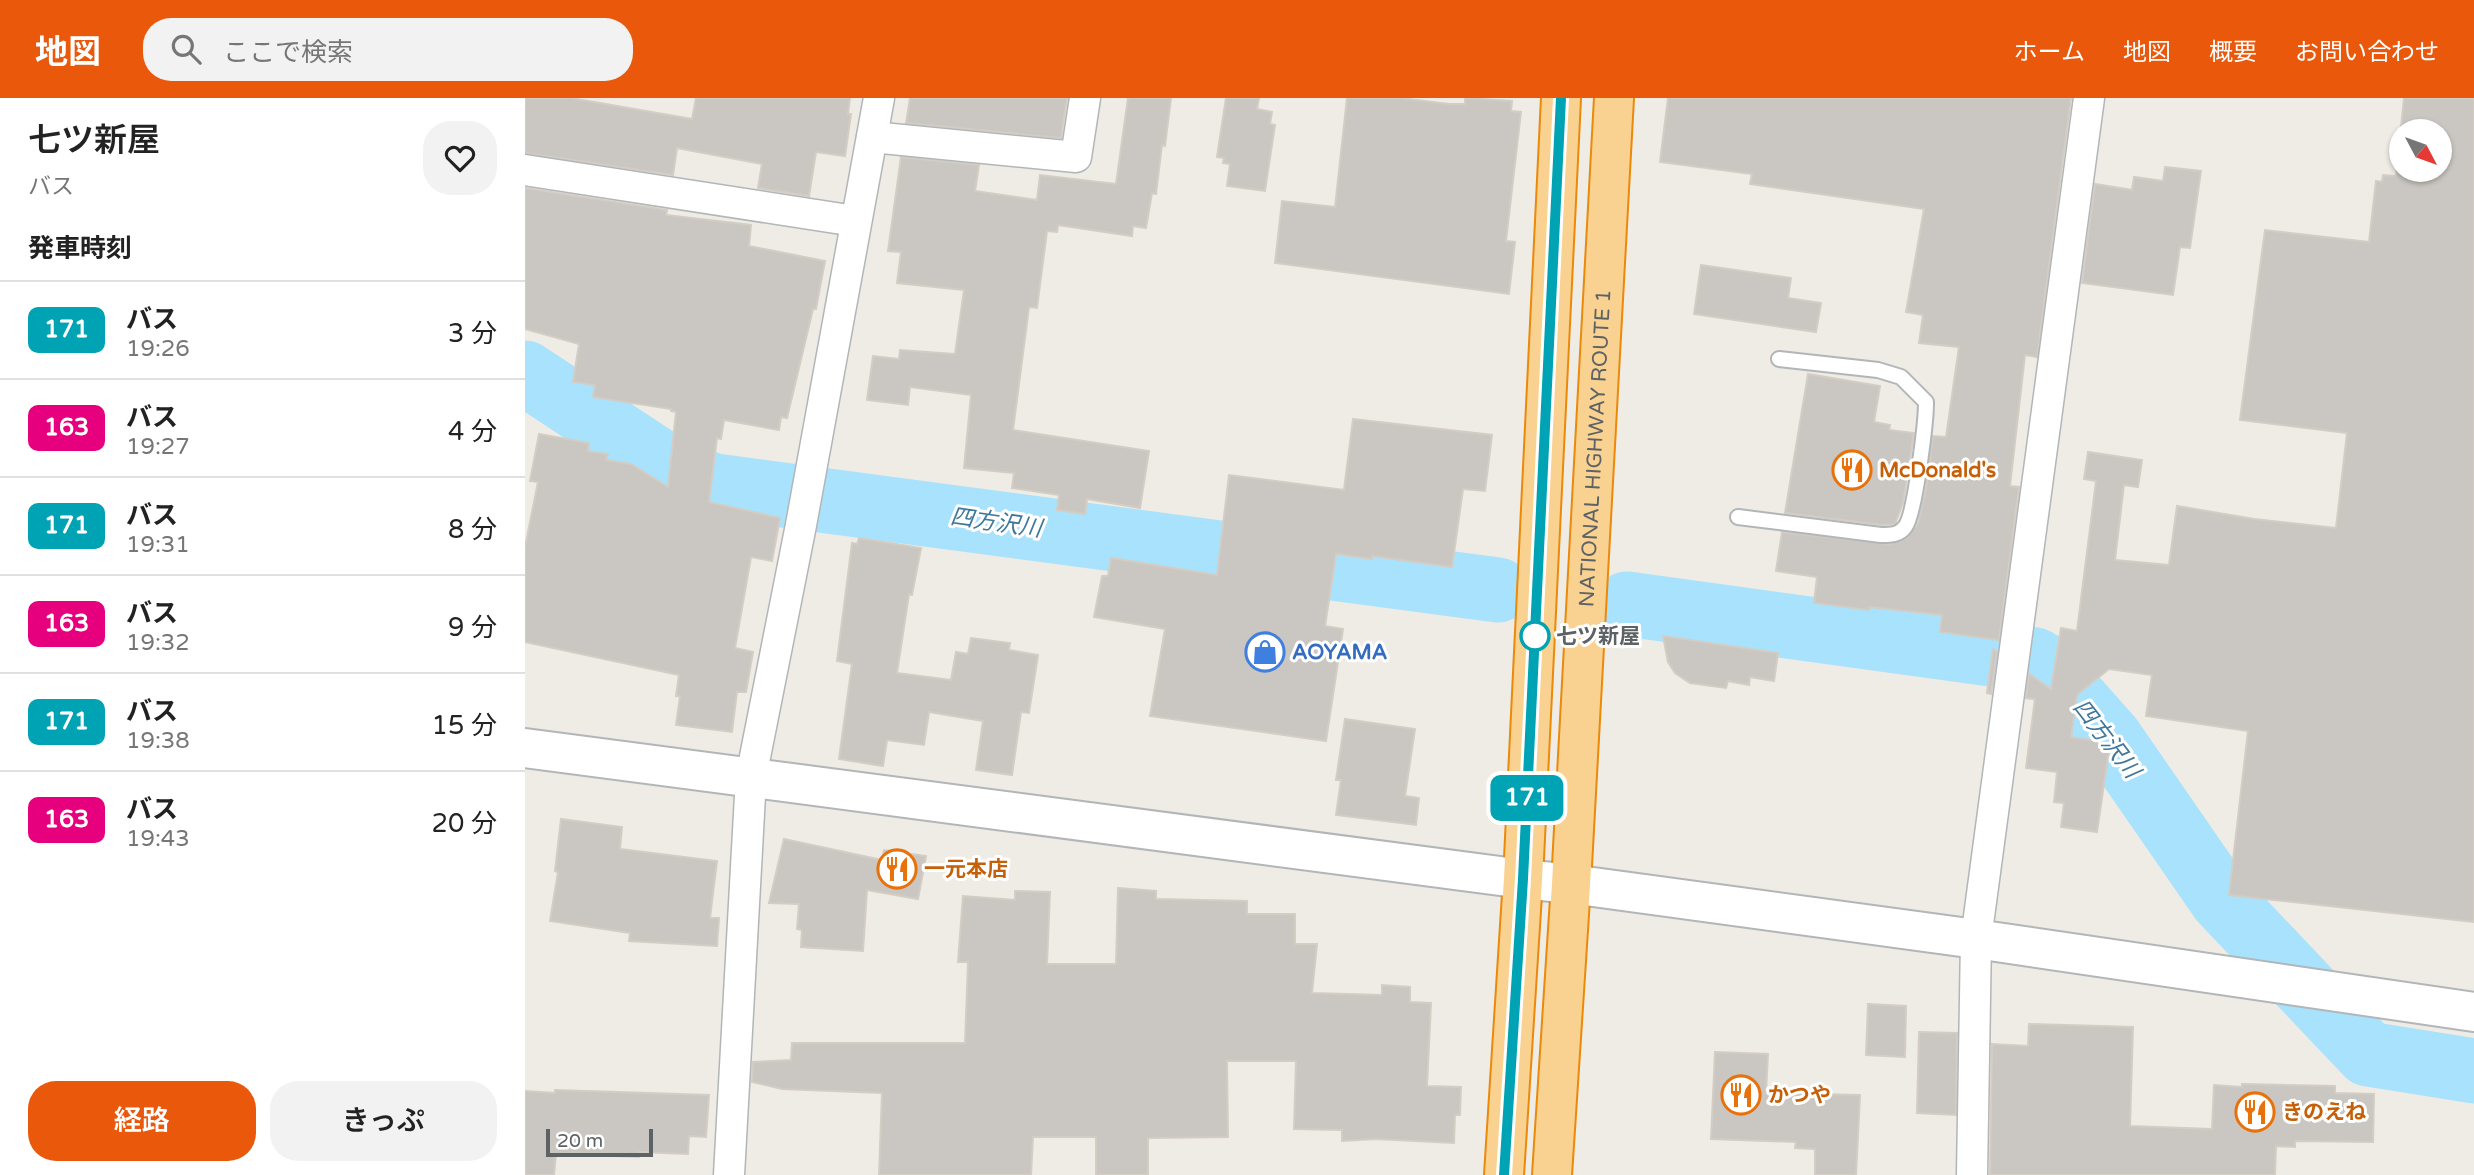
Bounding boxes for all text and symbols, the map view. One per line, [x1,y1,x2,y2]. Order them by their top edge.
search box [143,18,633,81]
icon: search [167,30,205,68]
text: 地図 [35,33,101,72]
text: ここで検索 [223,37,353,68]
text: ホーム [2014,38,2085,67]
text: 地図 [2123,38,2171,67]
text: 概要 [2209,38,2257,67]
text: お問い合わせ [2295,38,2439,67]
north arrow [2389,119,2452,182]
map controls [2389,119,2452,182]
text: 七ツ新屋 [28,121,160,160]
button: heart [423,121,497,195]
text: バス [28,173,74,201]
text: 発車時刻 [28,233,132,264]
street label: NATIONAL HIGHWAY ROUTE 1 [1574,289,1616,608]
text: バス [126,304,178,335]
text: 171 [44,315,89,344]
text: 3 分 [448,318,497,349]
text: 19:26 [126,335,190,363]
text: バス [126,402,178,433]
text: 163 [44,413,89,442]
text: 4 分 [448,416,497,447]
text: 19:27 [126,433,190,461]
restaurant icon: McDonald's [1831,449,1873,491]
place label: McDonald's [1879,458,1996,483]
text: バス [126,500,178,531]
water label: 四方沢川 [948,503,1046,544]
text: 171 [44,511,89,540]
text: 8 分 [448,514,497,545]
text: 19:31 [126,531,190,559]
text: バス [126,598,178,629]
text: 163 [44,609,89,638]
text: 9 分 [448,612,497,643]
marker: 七ツ新屋 [1520,621,1550,651]
place label: 七ツ新屋 [1556,624,1640,649]
text: 19:32 [126,629,190,657]
shop icon: AOYAMA [1244,631,1286,673]
place label: AOYAMA [1292,640,1388,665]
water label: 四方沢川 [2067,694,2147,786]
text: バス [126,696,178,727]
text: 171 [44,707,89,736]
text: 15 分 [432,710,497,741]
text: 19:38 [126,727,190,755]
line badge: 171 [1487,775,1567,821]
text: 171 [1504,783,1550,812]
text: バス [126,794,178,825]
text: 163 [44,805,89,834]
text: 20 分 [432,808,497,839]
text: 19:43 [126,825,190,853]
restaurant icon: 一元本店 [876,848,918,890]
place label: 一元本店 [924,857,1008,882]
restaurant icon: かつや [1720,1074,1762,1116]
button: 経路 [28,1081,256,1161]
button: きっぷ [270,1081,497,1161]
place label: かつや [1768,1083,1831,1108]
restaurant icon: きのえね [2234,1091,2276,1133]
place label: きのえね [2282,1100,2366,1125]
scale bar [546,1126,653,1158]
text: 20 m [557,1130,603,1152]

